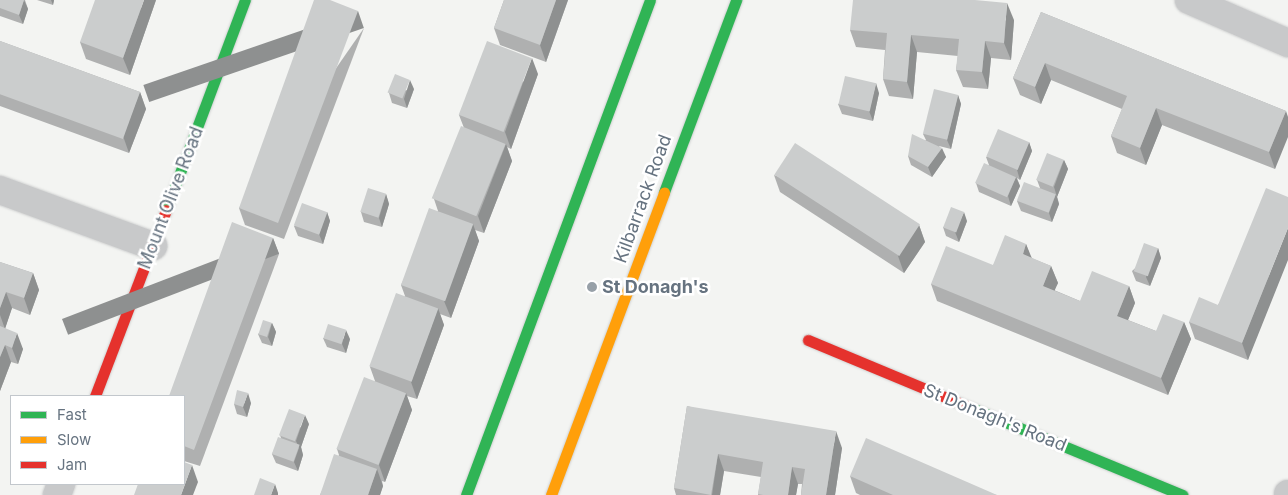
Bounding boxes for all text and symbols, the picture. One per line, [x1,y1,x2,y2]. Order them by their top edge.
street label: Mount Olive Road [134,124,208,272]
street label: Kilbarrack Road [610,132,676,266]
place label: St Donagh's [602,276,709,298]
marker: St Donagh's [586,281,598,293]
street label: St Donagh's Road [920,380,1070,456]
legend [10,395,185,485]
text: Fast [57,405,87,424]
text: Slow [57,430,91,449]
text: Jam [57,455,87,474]

